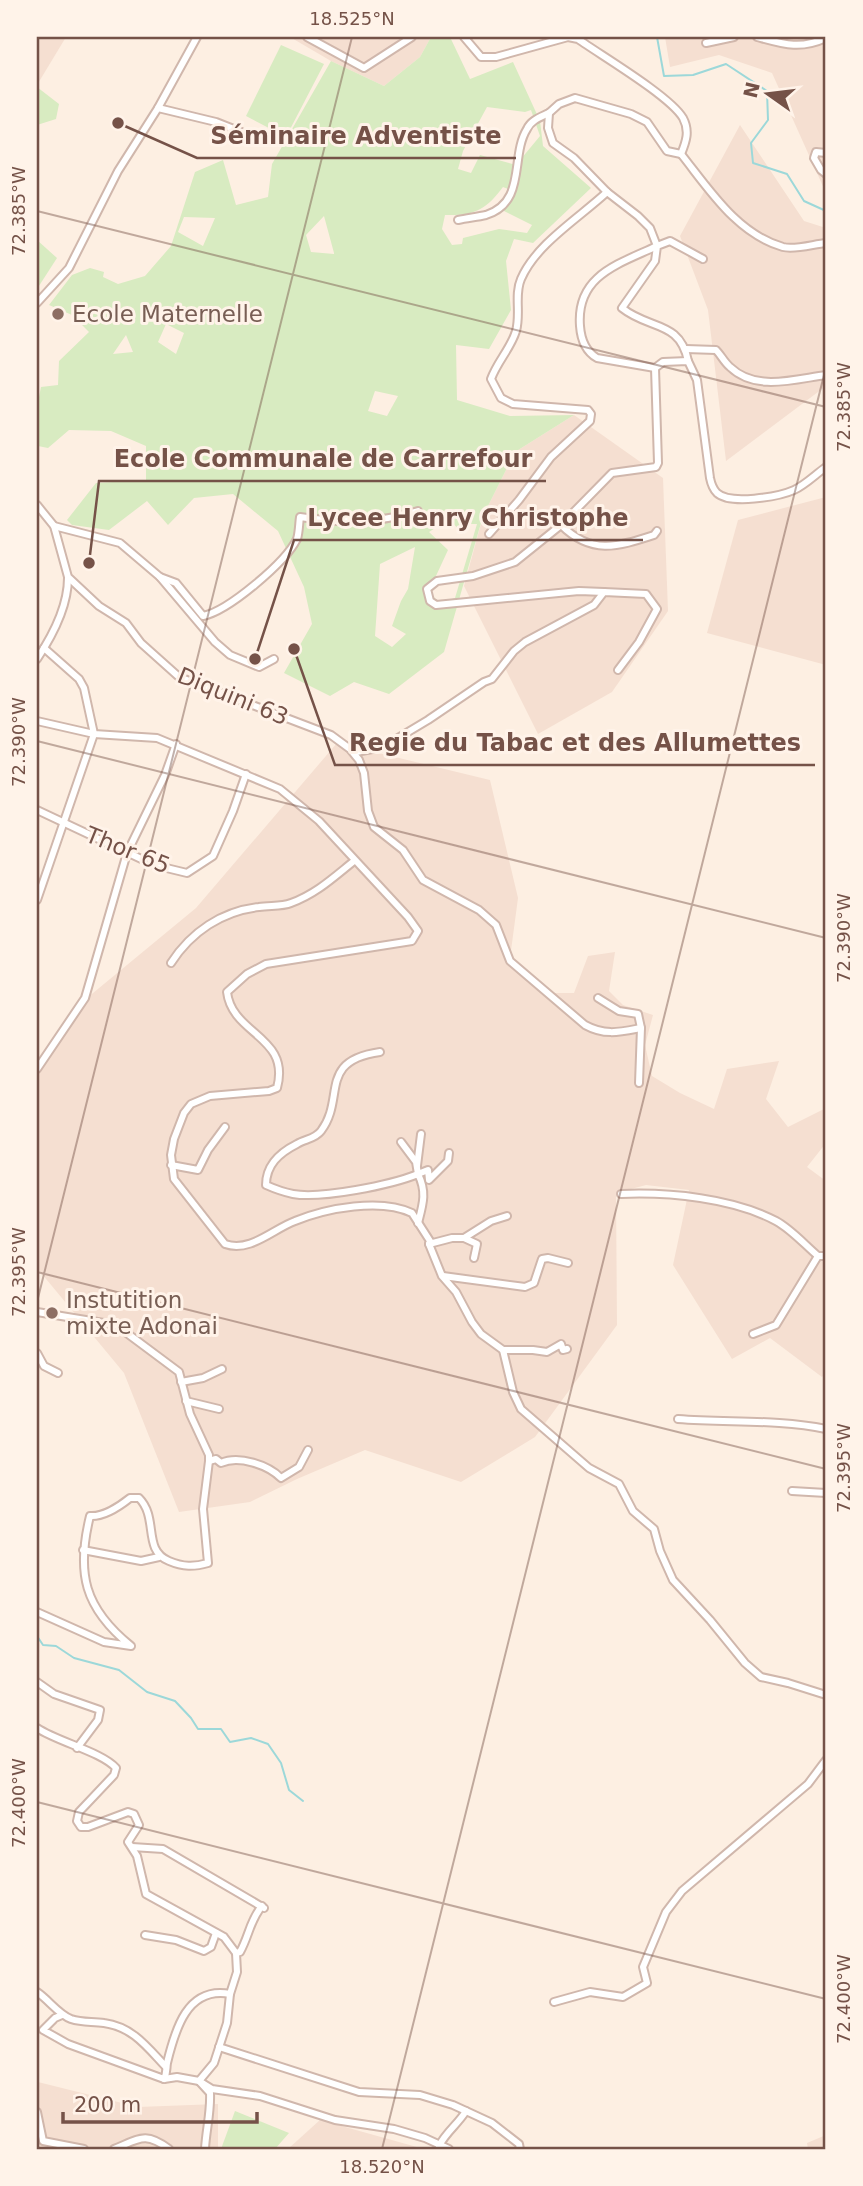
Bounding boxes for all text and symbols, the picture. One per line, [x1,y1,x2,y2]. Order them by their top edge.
text: 18.525°N [309,8,395,29]
north arrow [734,60,804,130]
text: N [739,80,764,100]
callout: Séminaire Adventiste [197,113,516,158]
text: Séminaire Adventiste [210,122,502,150]
text: 72.385°W [8,166,29,256]
place label: Ecole Maternelle [72,301,263,327]
marker: Ecole Maternelle [50,306,66,322]
text: 72.385°W [833,362,854,452]
callout: Ecole Communale de Carrefour [99,436,546,481]
text: Ecole Communale de Carrefour [114,445,533,473]
callout: Lycee Henry Christophe [294,495,643,540]
text: Lycee Henry Christophe [307,504,629,532]
street label: Diquini 63 [174,662,292,730]
text: 72.390°W [8,697,29,787]
callout: Regie du Tabac et des Allumettes [335,720,815,765]
text: Regie du Tabac et des Allumettes [349,729,801,757]
street label: Thor 65 [81,821,174,879]
text: 72.390°W [833,893,854,983]
text: 72.395°W [8,1227,29,1317]
place label: Instutition mixte Adonai [66,1287,218,1339]
marker: Instutition mixte Adonai [44,1305,60,1321]
text: 72.395°W [833,1423,854,1513]
text: 72.400°W [8,1758,29,1848]
text: 72.400°W [833,1954,854,2044]
scale bar [63,2081,257,2125]
text: 200 m [74,2093,141,2117]
text: 18.520°N [339,2156,425,2177]

